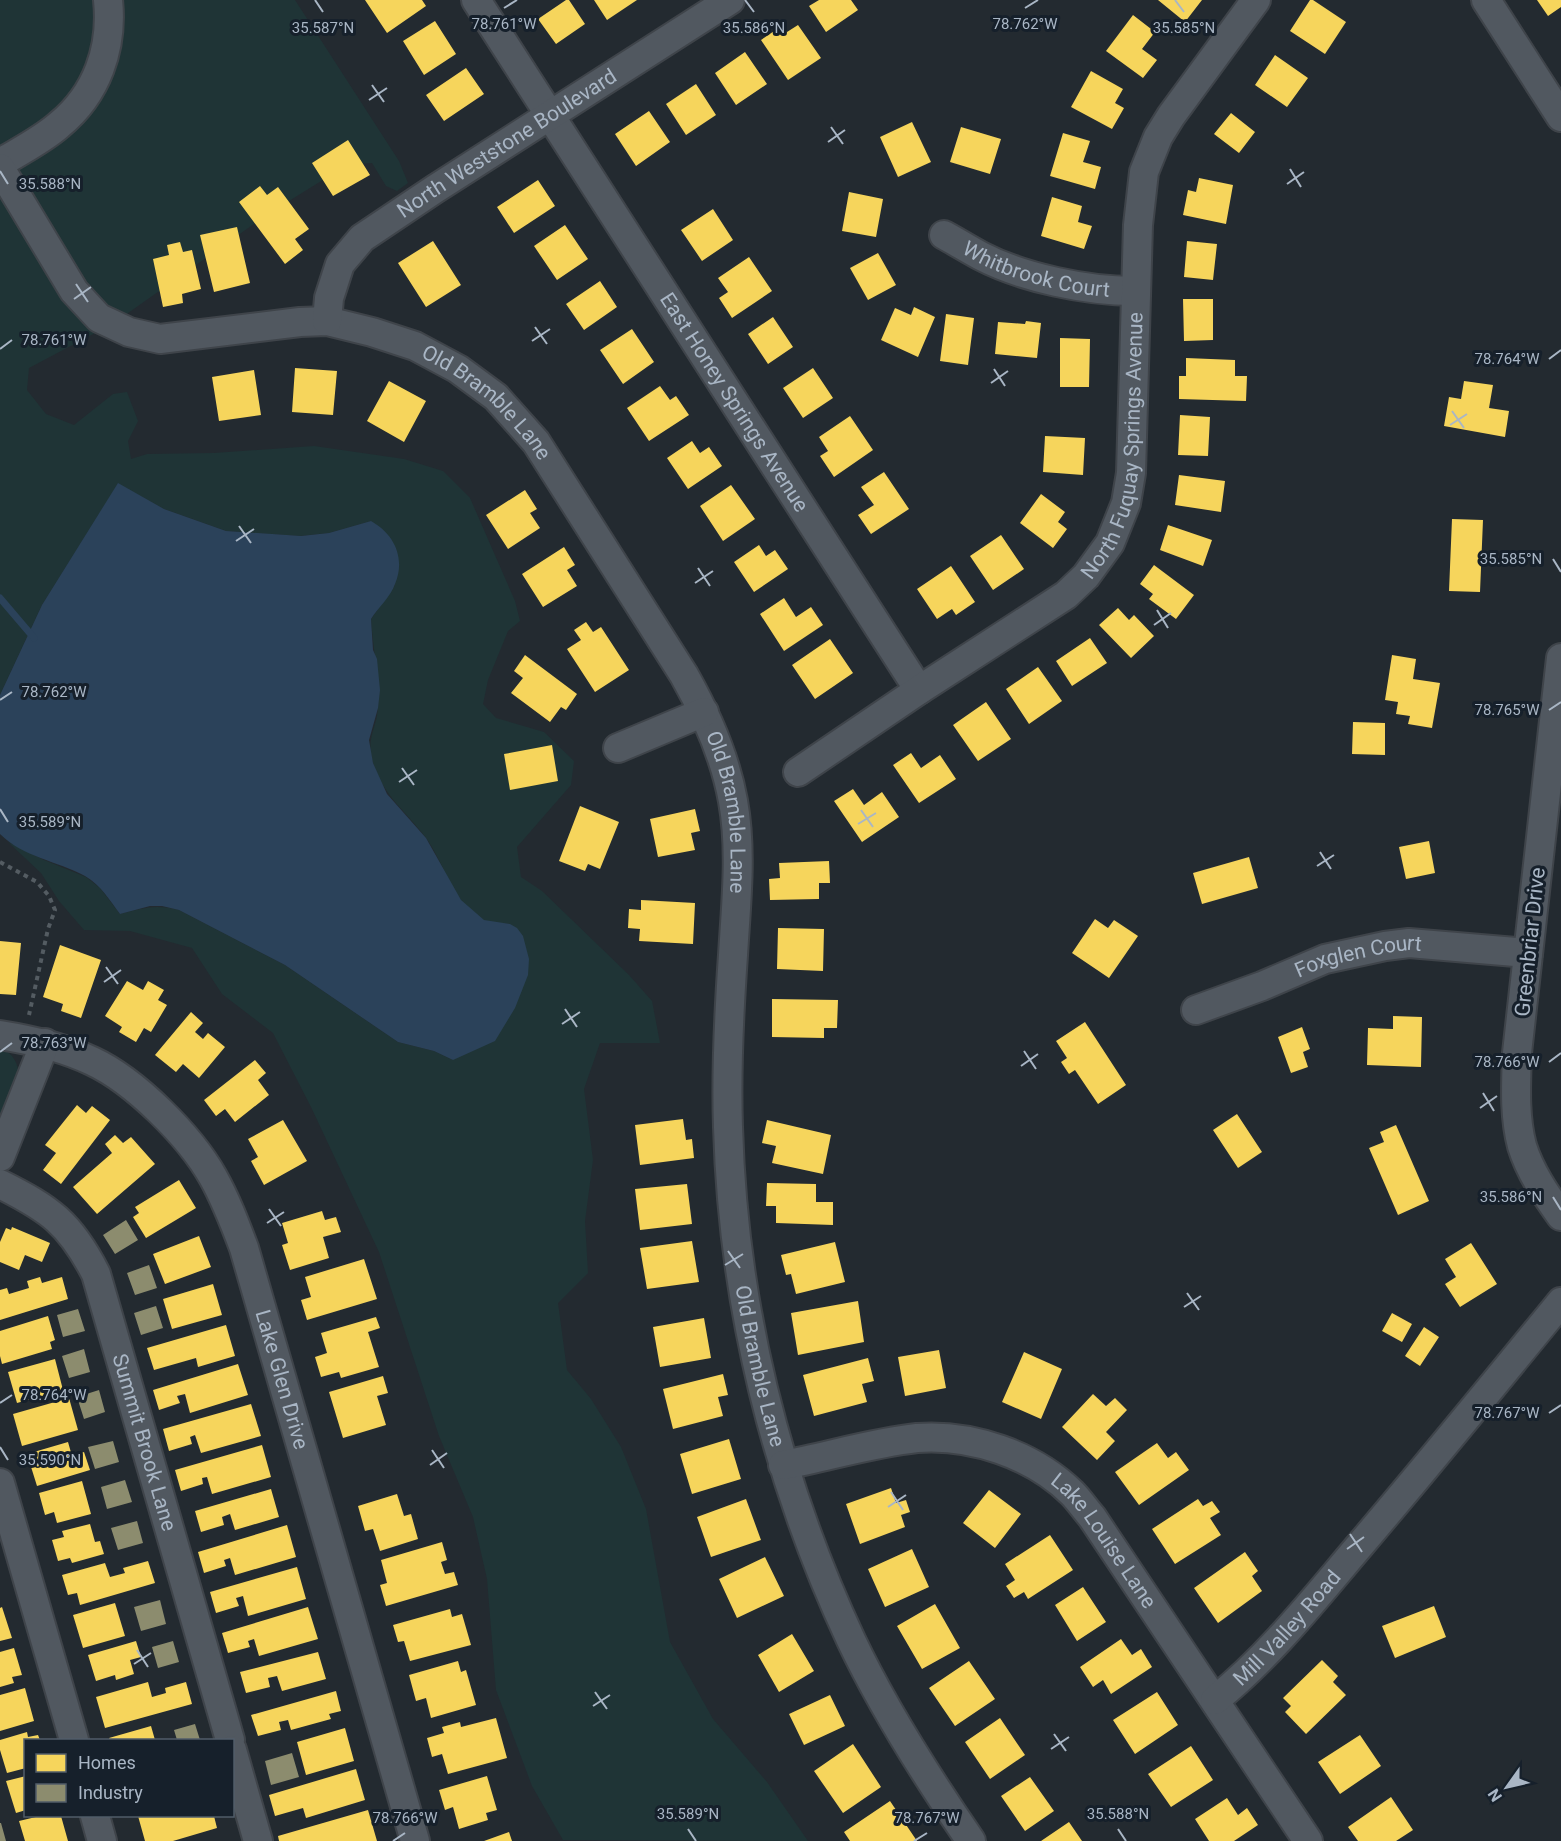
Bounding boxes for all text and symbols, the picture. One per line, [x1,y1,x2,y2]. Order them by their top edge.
text: 78.761°W [471,15,537,33]
text: 78.762°W [992,15,1058,33]
text: 35.587°N [292,19,354,37]
text: 35.586°N [723,19,785,37]
text: 35.585°N [1153,19,1215,37]
street label: North Weststone Boulevard [393,64,621,223]
text: 35.588°N [19,175,81,193]
street label: Whitbrook Court [959,236,1111,302]
street label: East Honey Springs Avenue [655,288,813,516]
street label: North Fuquay Springs Avenue [1076,312,1148,584]
text: 78.761°W [21,331,87,349]
street label: Old Bramble Lane [418,340,556,464]
text: 78.764°W [1474,350,1540,368]
text: 35.585°N [1480,550,1542,568]
text: 78.762°W [21,683,87,701]
text: 78.765°W [1474,701,1540,719]
street label: Old Bramble Lane [701,727,750,894]
text: 35.589°N [19,813,81,831]
street label: Greenbriar Drive [1510,866,1550,1018]
street label: Foxglen Court [1291,931,1423,983]
text: 78.763°W [21,1034,87,1052]
text: 78.766°W [1474,1053,1540,1071]
text: 35.586°N [1480,1188,1542,1206]
street label: Old Bramble Lane [731,1283,790,1450]
street label: Lake Glen Drive [250,1307,313,1452]
street label: Summit Brook Lane [108,1351,181,1534]
text: 78.764°W [21,1386,87,1404]
text: 78.767°W [1474,1404,1540,1422]
text: 35.590°N [19,1451,81,1469]
street label: Lake Louise Lane [1046,1468,1161,1613]
street label: Mill Valley Road [1228,1565,1346,1691]
legend [24,1739,234,1817]
text: Homes [78,1752,136,1773]
north arrow [1477,1757,1537,1817]
text: Industry [78,1782,143,1803]
text: N [1484,1785,1506,1805]
text: 35.589°N [657,1805,719,1823]
text: 35.588°N [1087,1805,1149,1823]
text: 78.766°W [372,1809,438,1827]
text: 78.767°W [894,1809,960,1827]

